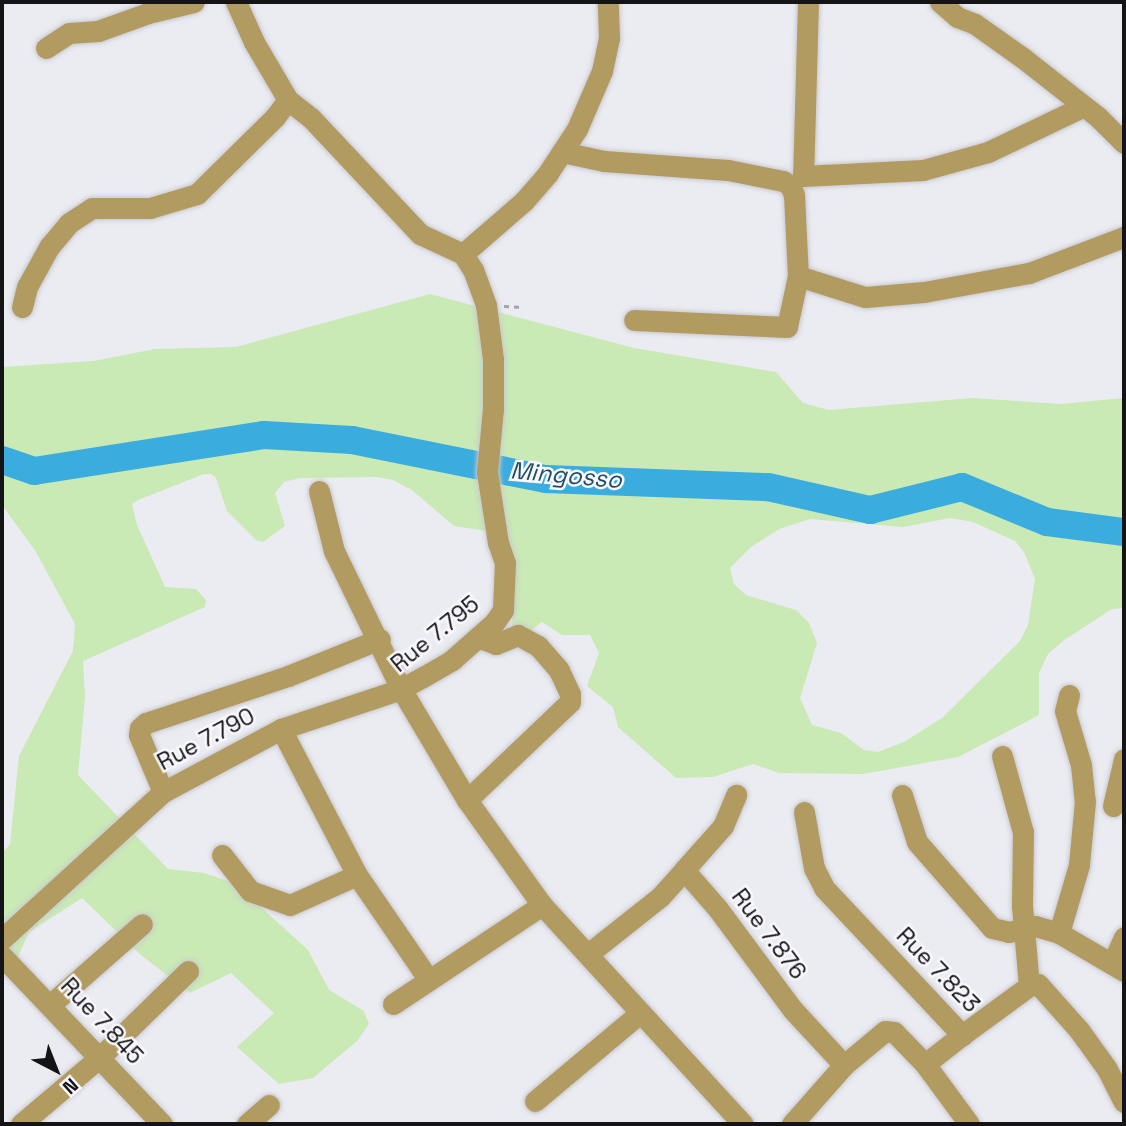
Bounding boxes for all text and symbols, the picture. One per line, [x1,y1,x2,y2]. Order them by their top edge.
water label: Mingosso [509,456,623,494]
street label: Rue 7.795 [385,590,485,678]
street label: Rue 7.790 [153,702,259,776]
street label: Rue 7.876 [726,883,812,985]
street label: Rue 7.823 [891,922,985,1018]
street label: Rue 7.845 [55,972,149,1070]
north arrow [21,1035,91,1105]
text: N [57,1072,83,1100]

